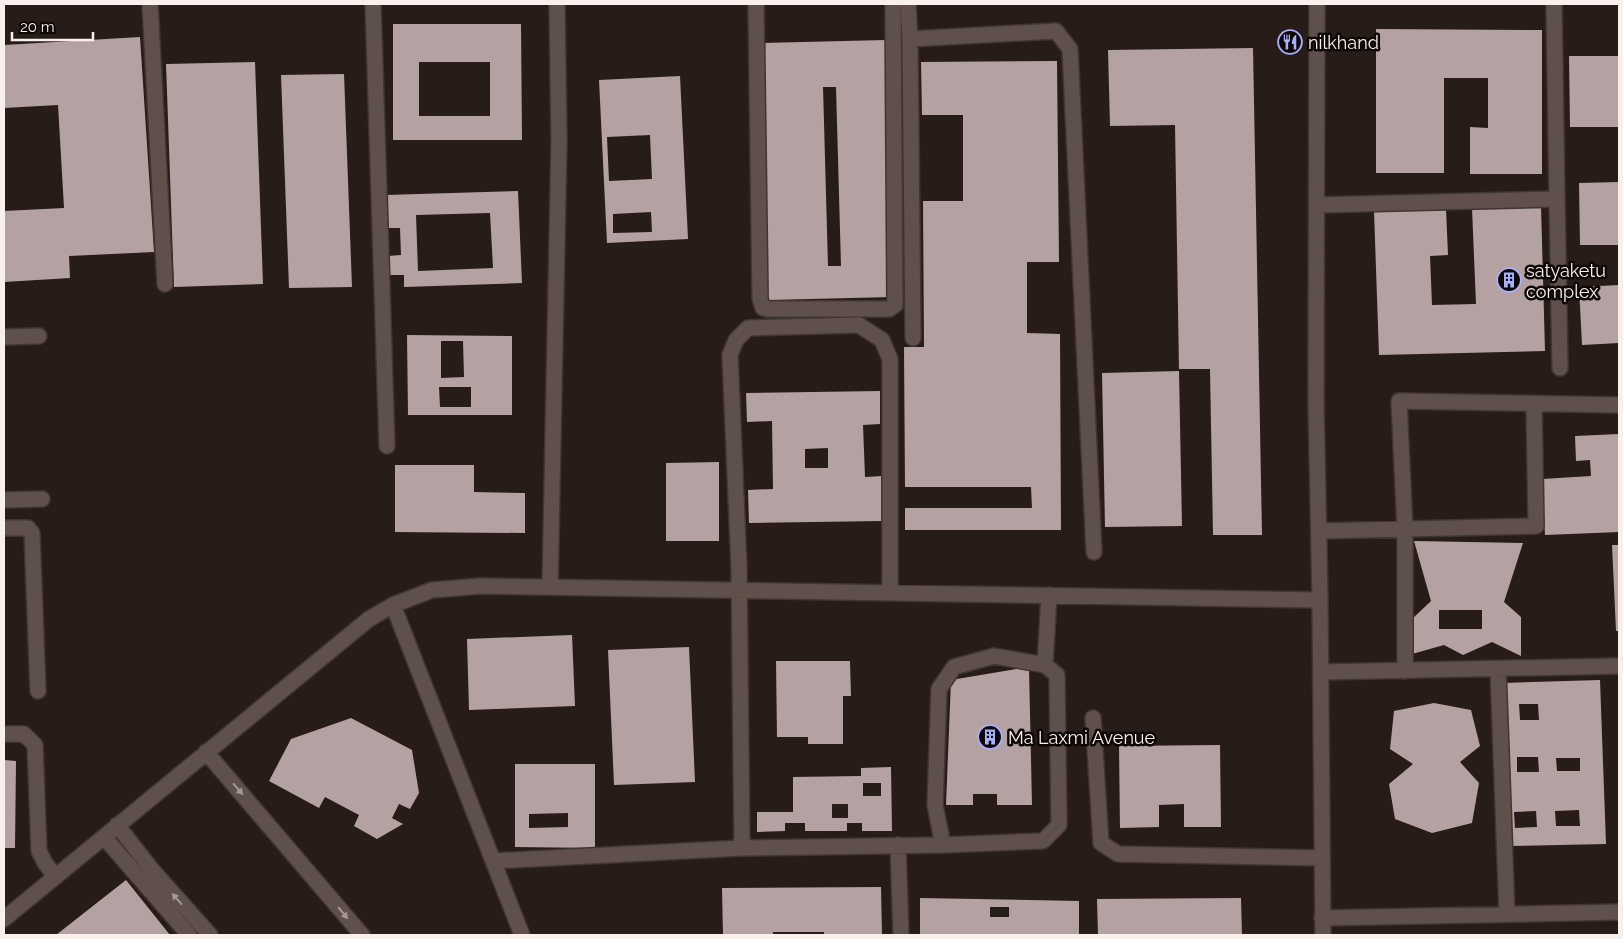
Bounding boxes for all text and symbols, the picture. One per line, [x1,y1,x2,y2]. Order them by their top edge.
scale bar [12,10,94,42]
text: 20 m [20,18,55,36]
restaurant icon: nilkhand [1277,29,1303,55]
place label: nilkhand [1308,32,1379,53]
place label: satyaketu complex [1526,260,1606,302]
building icon: satyaketu complex [1496,267,1522,293]
building icon: Ma Laxmi Avenue [977,724,1003,750]
place label: Ma Laxmi Avenue [1008,727,1156,748]
one-way arrow [232,783,244,795]
one-way arrow [172,892,183,905]
one-way arrow [338,907,349,920]

